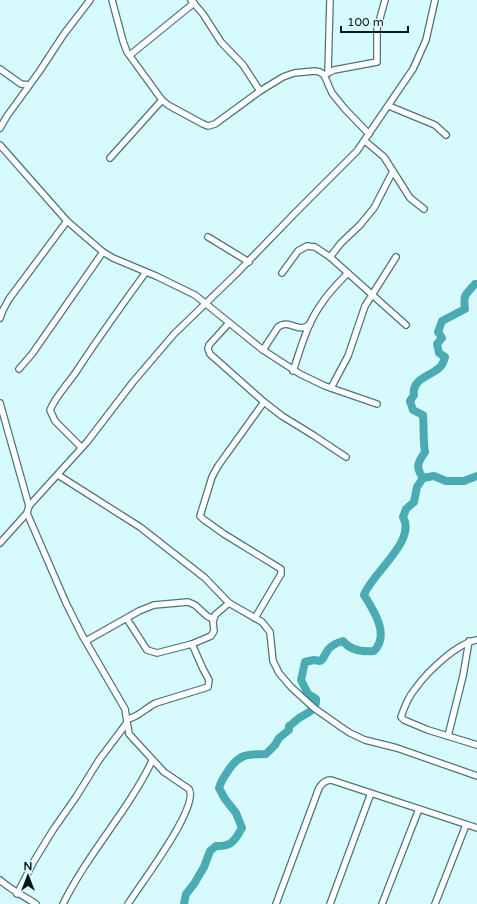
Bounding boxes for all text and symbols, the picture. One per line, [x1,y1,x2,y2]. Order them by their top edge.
scale bar [341,8,408,34]
text: 100 m [347,15,384,29]
north arrow [8,856,48,896]
text: N [24,860,32,873]

